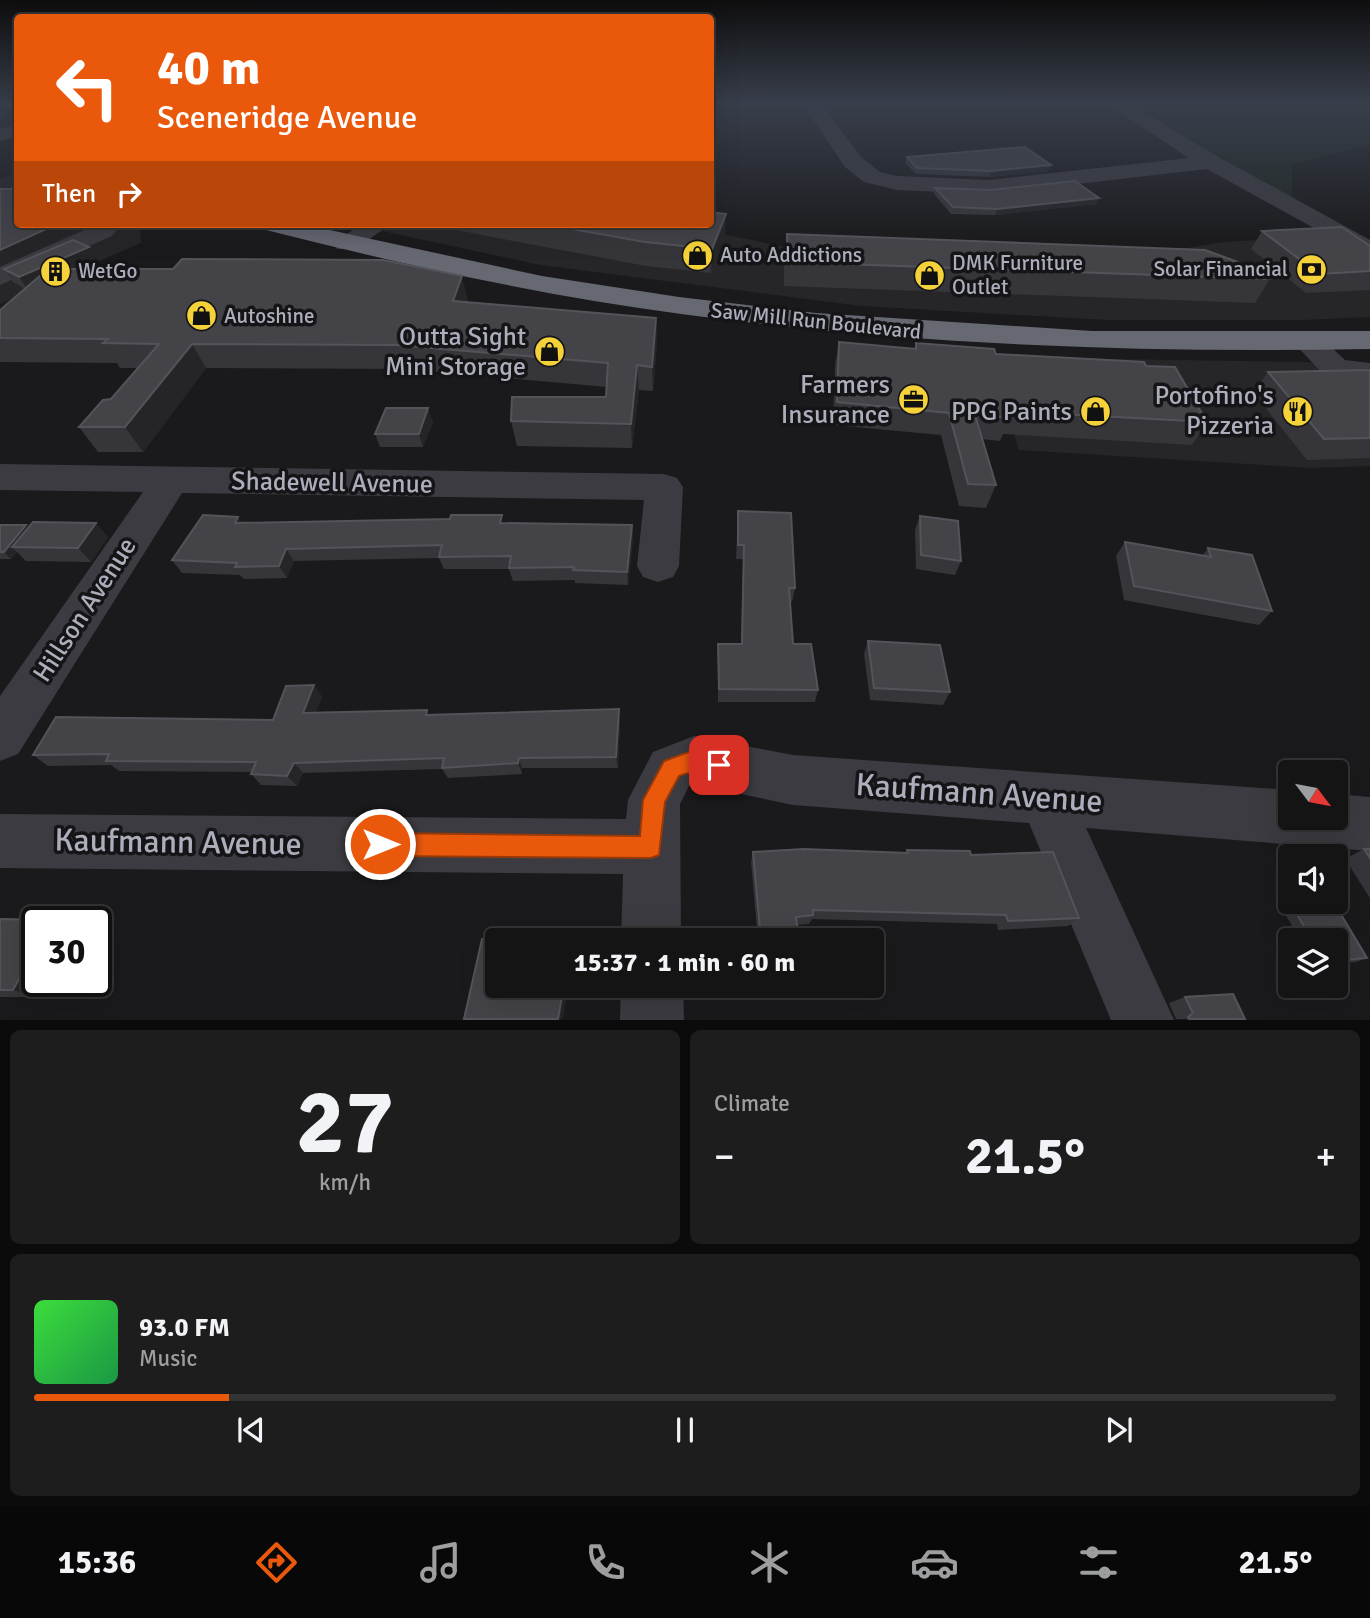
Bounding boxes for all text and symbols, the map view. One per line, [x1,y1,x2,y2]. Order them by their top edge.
text: 40 m [157,38,260,98]
icon: left [42,42,133,133]
text: Sceneridge Avenue [157,98,417,137]
icon: right [110,175,148,213]
text: Then [42,178,96,210]
shop icon: Auto Addictions [680,238,714,272]
place label: Auto Addictions [720,242,862,268]
place label: DMK Furniture Outlet [952,250,1083,300]
bank icon: Solar Financial [1294,252,1328,286]
building icon: WetGo [38,254,72,288]
place label: Solar Financial [1153,256,1288,282]
place label: WetGo [78,258,137,284]
shop icon: DMK Furniture Outlet [912,258,946,292]
street label: Saw Mill Run Boulevard [710,297,922,345]
shop icon: Autoshine [184,299,218,333]
place label: Autoshine [224,303,314,329]
place label: Outta Sight Mini Storage [385,321,526,383]
shop icon: Outta Sight Mini Storage [532,335,566,369]
place label: Farmers Insurance [781,369,890,431]
place label: Portofino's Pizzeria [1155,380,1274,442]
office icon: Farmers Insurance [896,383,930,417]
restaurant icon: Portofino's Pizzeria [1280,394,1314,428]
shop icon: PPG Paints [1078,395,1112,429]
place label: PPG Paints [951,396,1072,428]
street label: Shadewell Avenue [231,465,433,501]
street label: Hillson Avenue [26,532,144,688]
pin [689,735,749,795]
icon: arrive [700,746,738,784]
north arrow [1278,760,1348,830]
map controls [1278,760,1348,998]
street label: Kaufmann Avenue [854,765,1104,821]
position arrow [343,807,417,881]
street label: Kaufmann Avenue [54,820,302,864]
button: sound [1278,844,1348,914]
speed limit sign: 30 [21,906,112,997]
button: layers [1278,928,1348,998]
text: 15:37 · 1 min · 60 m [574,947,795,979]
text: 27 [296,1066,394,1179]
text: Climate [714,1089,790,1118]
text: 21.5° [965,1124,1085,1188]
text: − [714,1133,735,1180]
text: + [1315,1133,1336,1180]
text: km/h [319,1168,371,1197]
text: 93.0 FM [139,1312,230,1344]
text: Music [139,1344,197,1373]
icon: previous [232,1411,270,1449]
icon: pause [666,1411,704,1449]
icon: next [1100,1411,1138,1449]
icon: directions [252,1538,301,1587]
icon: music [416,1538,465,1587]
icon: phone [581,1538,630,1587]
icon: climate [745,1538,794,1587]
icon: car [910,1538,959,1587]
icon: filters [1074,1538,1123,1587]
text: 15:36 [58,1543,136,1582]
text: 21.5° [1238,1543,1312,1582]

